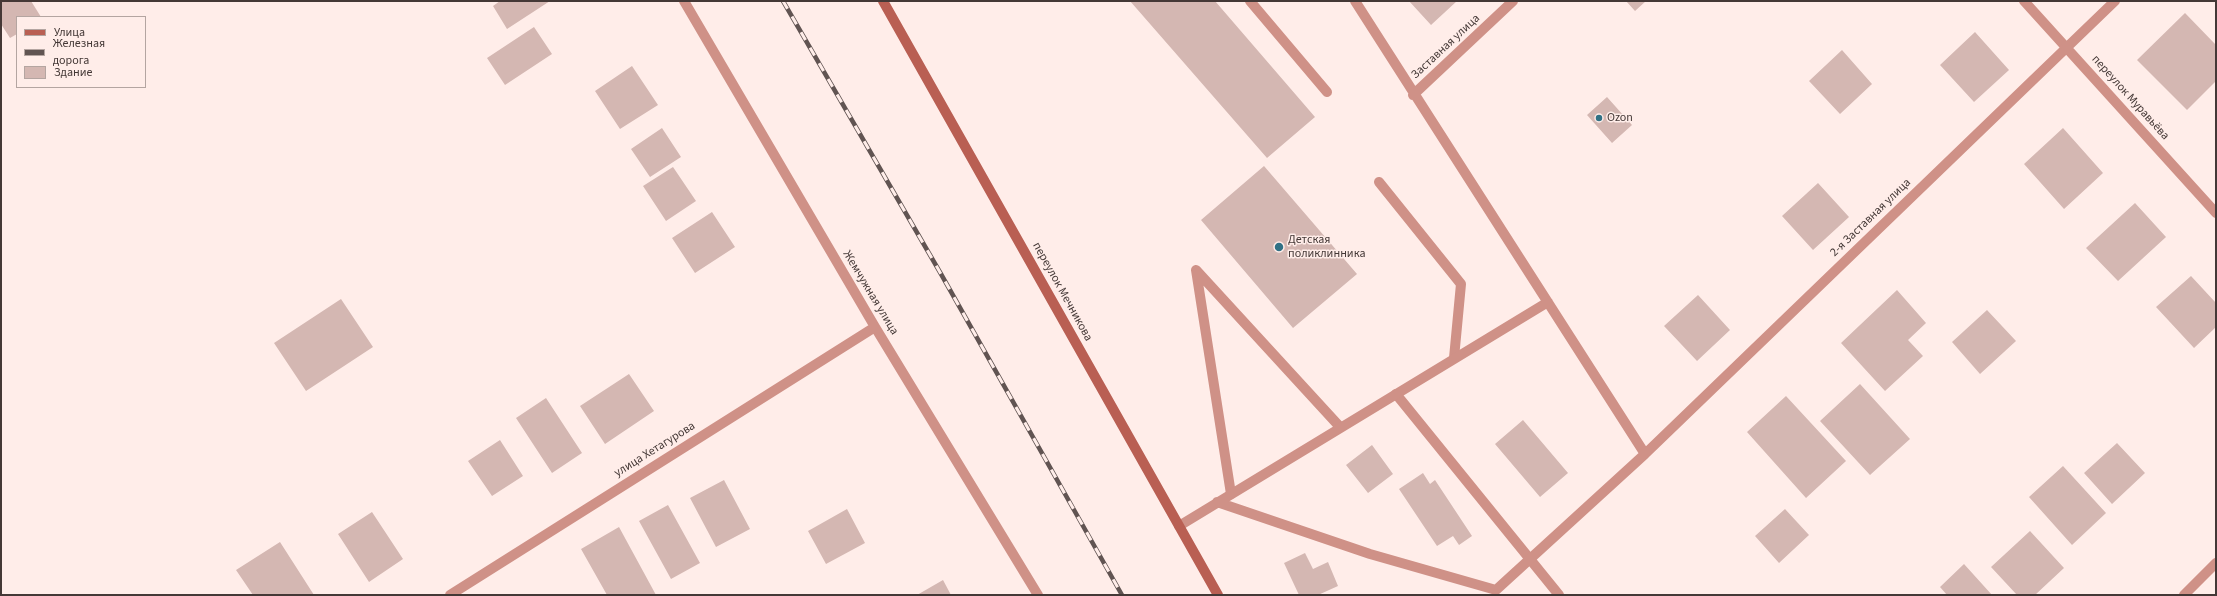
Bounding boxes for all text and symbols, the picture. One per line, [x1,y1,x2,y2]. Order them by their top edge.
street label: Заставная улица [1409,12,1483,82]
legend [16,16,146,88]
text: Улица [54,24,85,41]
text: Железная дорога [53,35,105,69]
street label: переулок Муравьёва [2088,53,2172,143]
text: Здание [54,64,93,81]
place label: Ozon [1607,111,1633,125]
marker: Ozon [1594,113,1604,123]
street label: 2-я Заставная улица [1828,176,1914,260]
place label: Детская поликлинника [1288,233,1366,261]
street label: переулок Мечникова [1029,240,1095,344]
marker: Детская поликлинника [1273,241,1285,253]
street label: Жемчужная улица [839,248,901,338]
street label: улица Хетагурова [612,419,698,481]

